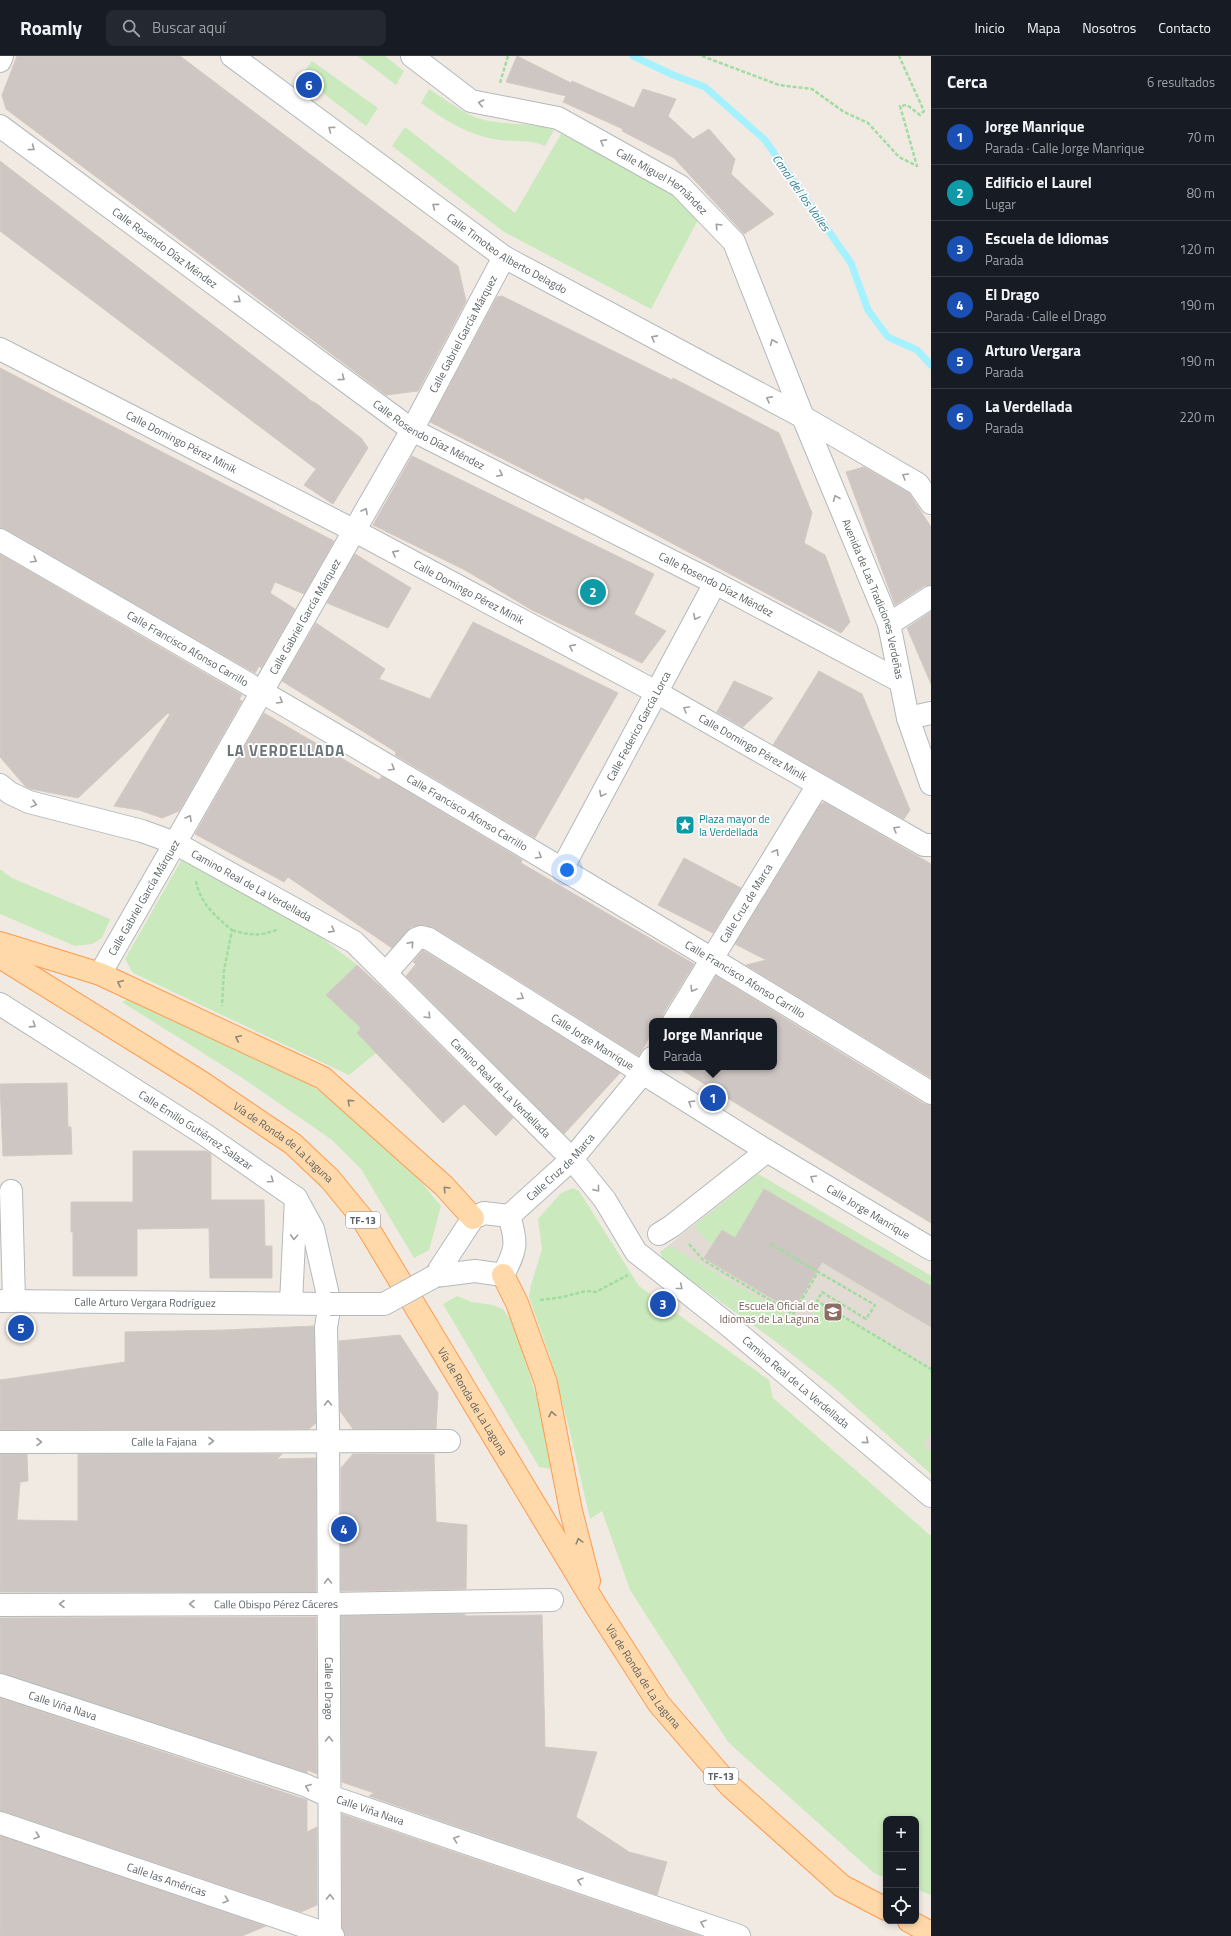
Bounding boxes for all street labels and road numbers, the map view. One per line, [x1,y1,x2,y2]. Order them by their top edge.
street label: Calle Miguel Hernández [613,144,711,218]
street label: Calle Rosendo Díaz Méndez [109,203,221,292]
street label: Calle Timoteo Alberto Delagdo [444,209,570,298]
street label: Calle Gabriel García Márquez [425,272,501,396]
street label: Calle Rosendo Díaz Méndez [370,396,488,473]
street label: Calle Domingo Pérez Minik [123,407,241,478]
street label: Avenida de Las Tradiciones Verdeñas [838,516,908,680]
street label: Calle Rosendo Díaz Méndez [656,548,776,621]
street label: Calle Gabriel García Márquez [265,556,345,678]
street label: Calle Domingo Pérez Minik [411,556,527,628]
street label: Calle Francisco Afonso Carrillo [124,607,252,690]
street label: Calle Federico García Lorca [602,668,675,784]
street label: Calle Domingo Pérez Minik [696,710,811,785]
street label: Calle Francisco Afonso Carrillo [404,770,531,855]
street label: Calle Gabriel García Márquez [104,837,183,959]
street label: Camino Real de La Verdellada [188,845,315,925]
street label: Calle Cruz de Marca [716,860,776,946]
street label: Calle Francisco Afonso Carrillo [682,936,809,1022]
street label: Calle Jorge Manrique [548,1010,637,1074]
street label: Camino Real de La Verdellada [447,1034,555,1142]
street label: Calle Emilio Gutiérrez Salazar [136,1086,257,1174]
street label: Vía de Ronda de La Laguna [230,1098,337,1187]
street label: Calle Cruz de Marca [523,1130,598,1205]
street label: Calle Jorge Manrique [823,1180,914,1243]
road number: TF-13 [346,1212,380,1228]
street label: Calle Arturo Vergara Rodríguez [74,1294,216,1311]
street label: Camino Real de La Verdellada [739,1332,853,1432]
street label: Vía de Ronda de La Laguna [434,1344,512,1459]
street label: Calle la Fajana [131,1434,197,1450]
street label: Calle Obispo Pérez Cáceres [214,1596,338,1612]
street label: Vía de Ronda de La Laguna [602,1621,685,1732]
street label: Calle el Drago [321,1657,337,1720]
street label: Calle Viña Nava [27,1687,99,1724]
road number: TF-13 [704,1768,738,1784]
street label: Calle Viña Nava [334,1791,407,1829]
street label: Calle las Américas [125,1859,209,1900]

